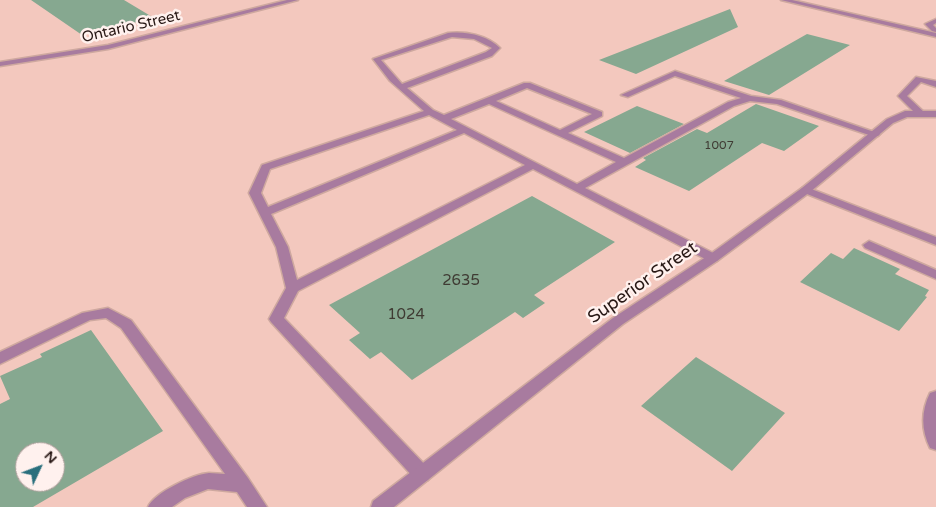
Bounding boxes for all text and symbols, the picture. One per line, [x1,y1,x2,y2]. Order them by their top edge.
street label: Ontario Street [80,7,182,47]
house number: 1007 [704,139,734,153]
street label: Superior Street [584,237,702,329]
house number: 2635 [442,272,480,290]
house number: 1024 [387,306,425,324]
north arrow [15,442,65,492]
text: N [41,447,61,467]

